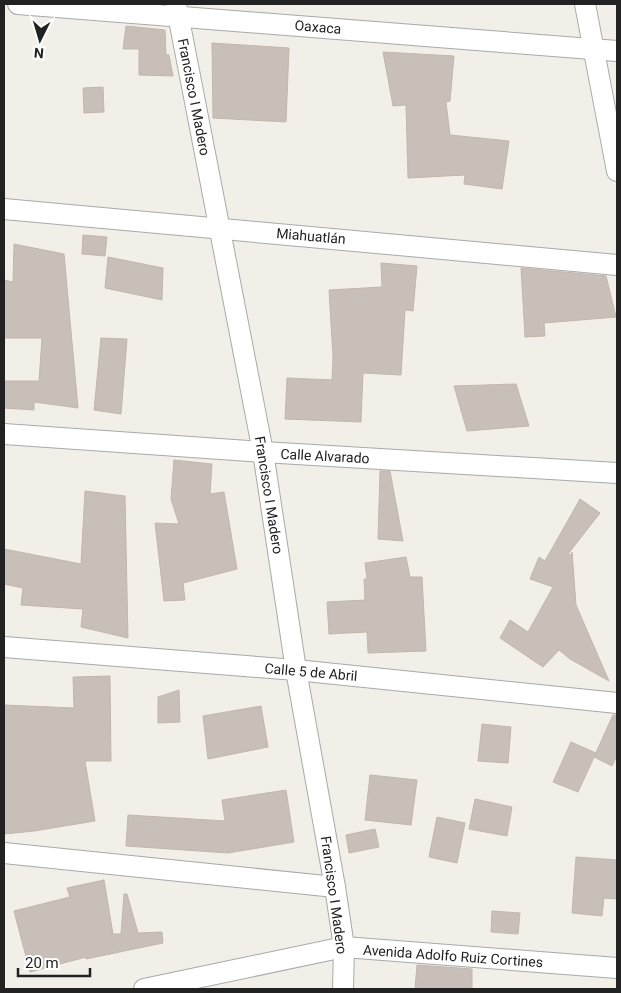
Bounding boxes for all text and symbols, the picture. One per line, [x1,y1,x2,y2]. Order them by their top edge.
north arrow [15,15,65,65]
street label: Oaxaca [294,17,342,37]
street label: Francisco I Madero [175,37,213,157]
text: N [33,45,44,61]
street label: Miahuatlán [276,225,346,247]
street label: Francisco I Madero [252,435,286,555]
street label: Calle Alvarado [280,446,370,466]
street label: Calle 5 de Abril [264,660,358,684]
street label: Francisco I Madero [318,835,350,955]
street label: Avenida Adolfo Ruiz Cortines [362,942,544,970]
scale bar [18,946,90,978]
text: 20 m [25,954,59,972]

